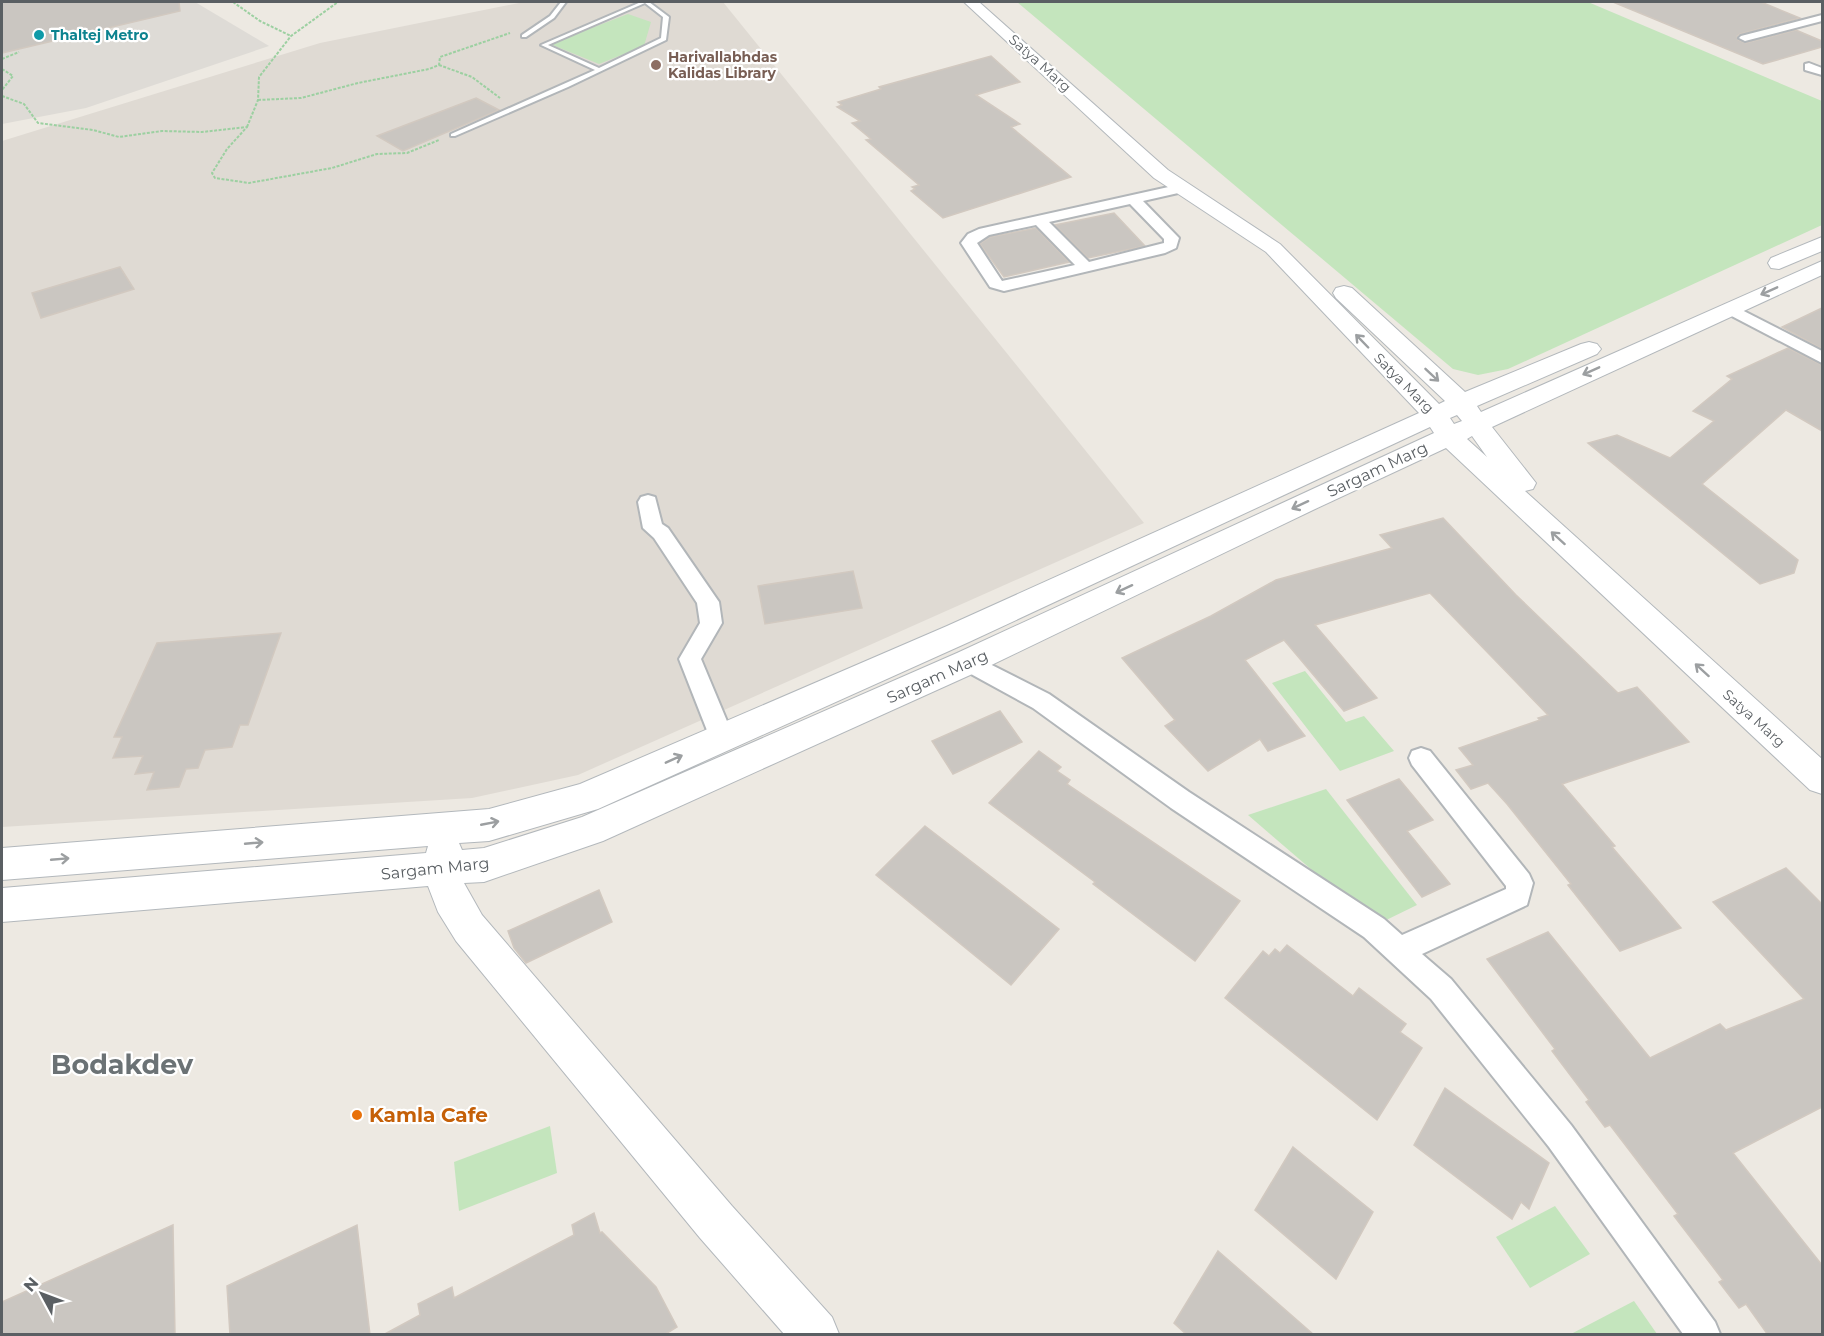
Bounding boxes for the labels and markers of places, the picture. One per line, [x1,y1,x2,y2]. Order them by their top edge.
place label: Thaltej Metro [51,26,148,44]
marker: Thaltej Metro [32,28,46,42]
place label: Harivallabhdas Kalidas Library [668,48,778,82]
marker: Harivallabhdas Kalidas Library [649,58,663,72]
place label: Kamla Cafe [369,1103,488,1127]
marker: Kamla Cafe [350,1108,364,1122]

